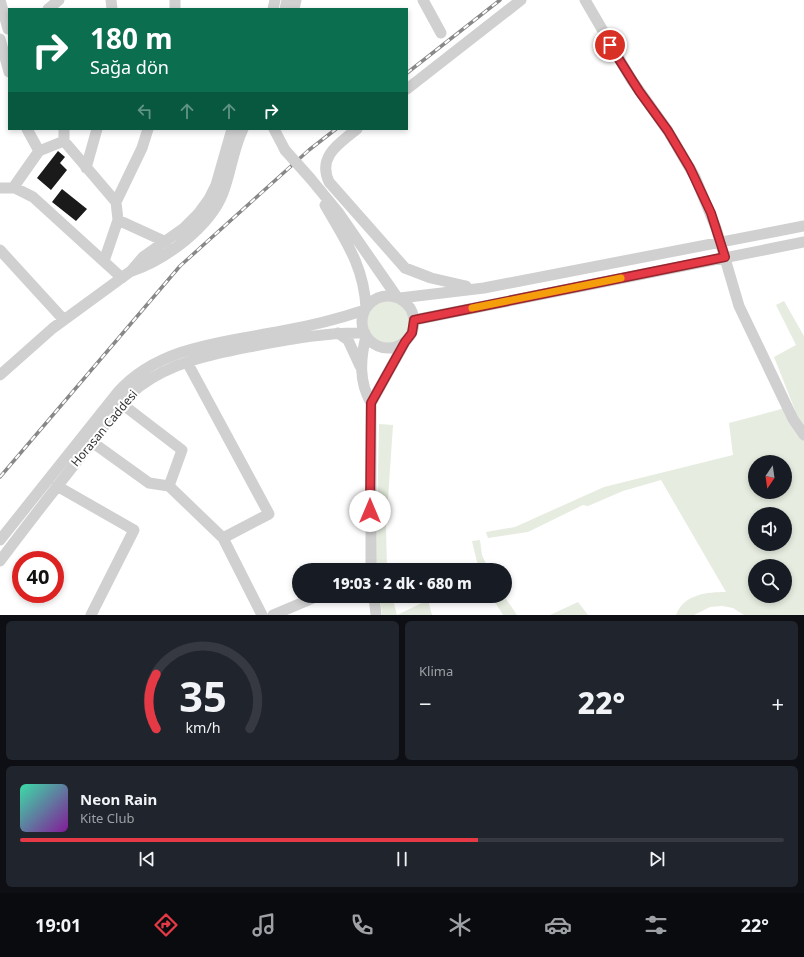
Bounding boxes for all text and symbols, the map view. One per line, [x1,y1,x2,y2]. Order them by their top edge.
text: 180 m [90,19,173,57]
icon: right [24,24,76,76]
pin [593,28,627,62]
icon: arrive [599,34,621,56]
text: Sağa dön [90,55,169,79]
icon: left [134,100,156,122]
icon: ahead [176,100,198,122]
icon: ahead [218,100,240,122]
icon: right [260,100,282,122]
street label: Horasan Caddesi [67,386,141,470]
north arrow [748,455,792,499]
map controls [748,455,792,603]
position arrow [349,490,391,532]
button: sound [748,507,792,551]
speed limit sign: 40 [12,551,64,603]
button: search [748,559,792,603]
text: 19:03 · 2 dk · 680 m [332,573,472,593]
text: Klima [419,662,453,680]
text: 35 [179,667,226,723]
text: 22° [578,682,625,723]
text: − [419,688,432,718]
text: + [771,688,784,718]
text: km/h [185,717,220,736]
text: Neon Rain [80,789,157,809]
text: Kite Club [80,809,134,827]
icon: previous [136,848,158,870]
icon: pause [391,848,413,870]
icon: next [646,848,668,870]
icon: directions [152,911,180,939]
icon: music [250,911,278,939]
icon: phone [348,911,376,939]
icon: climate [446,911,474,939]
icon: car [544,911,572,939]
icon: filters [642,911,670,939]
text: 19:01 [35,913,81,937]
text: 22° [741,913,769,937]

